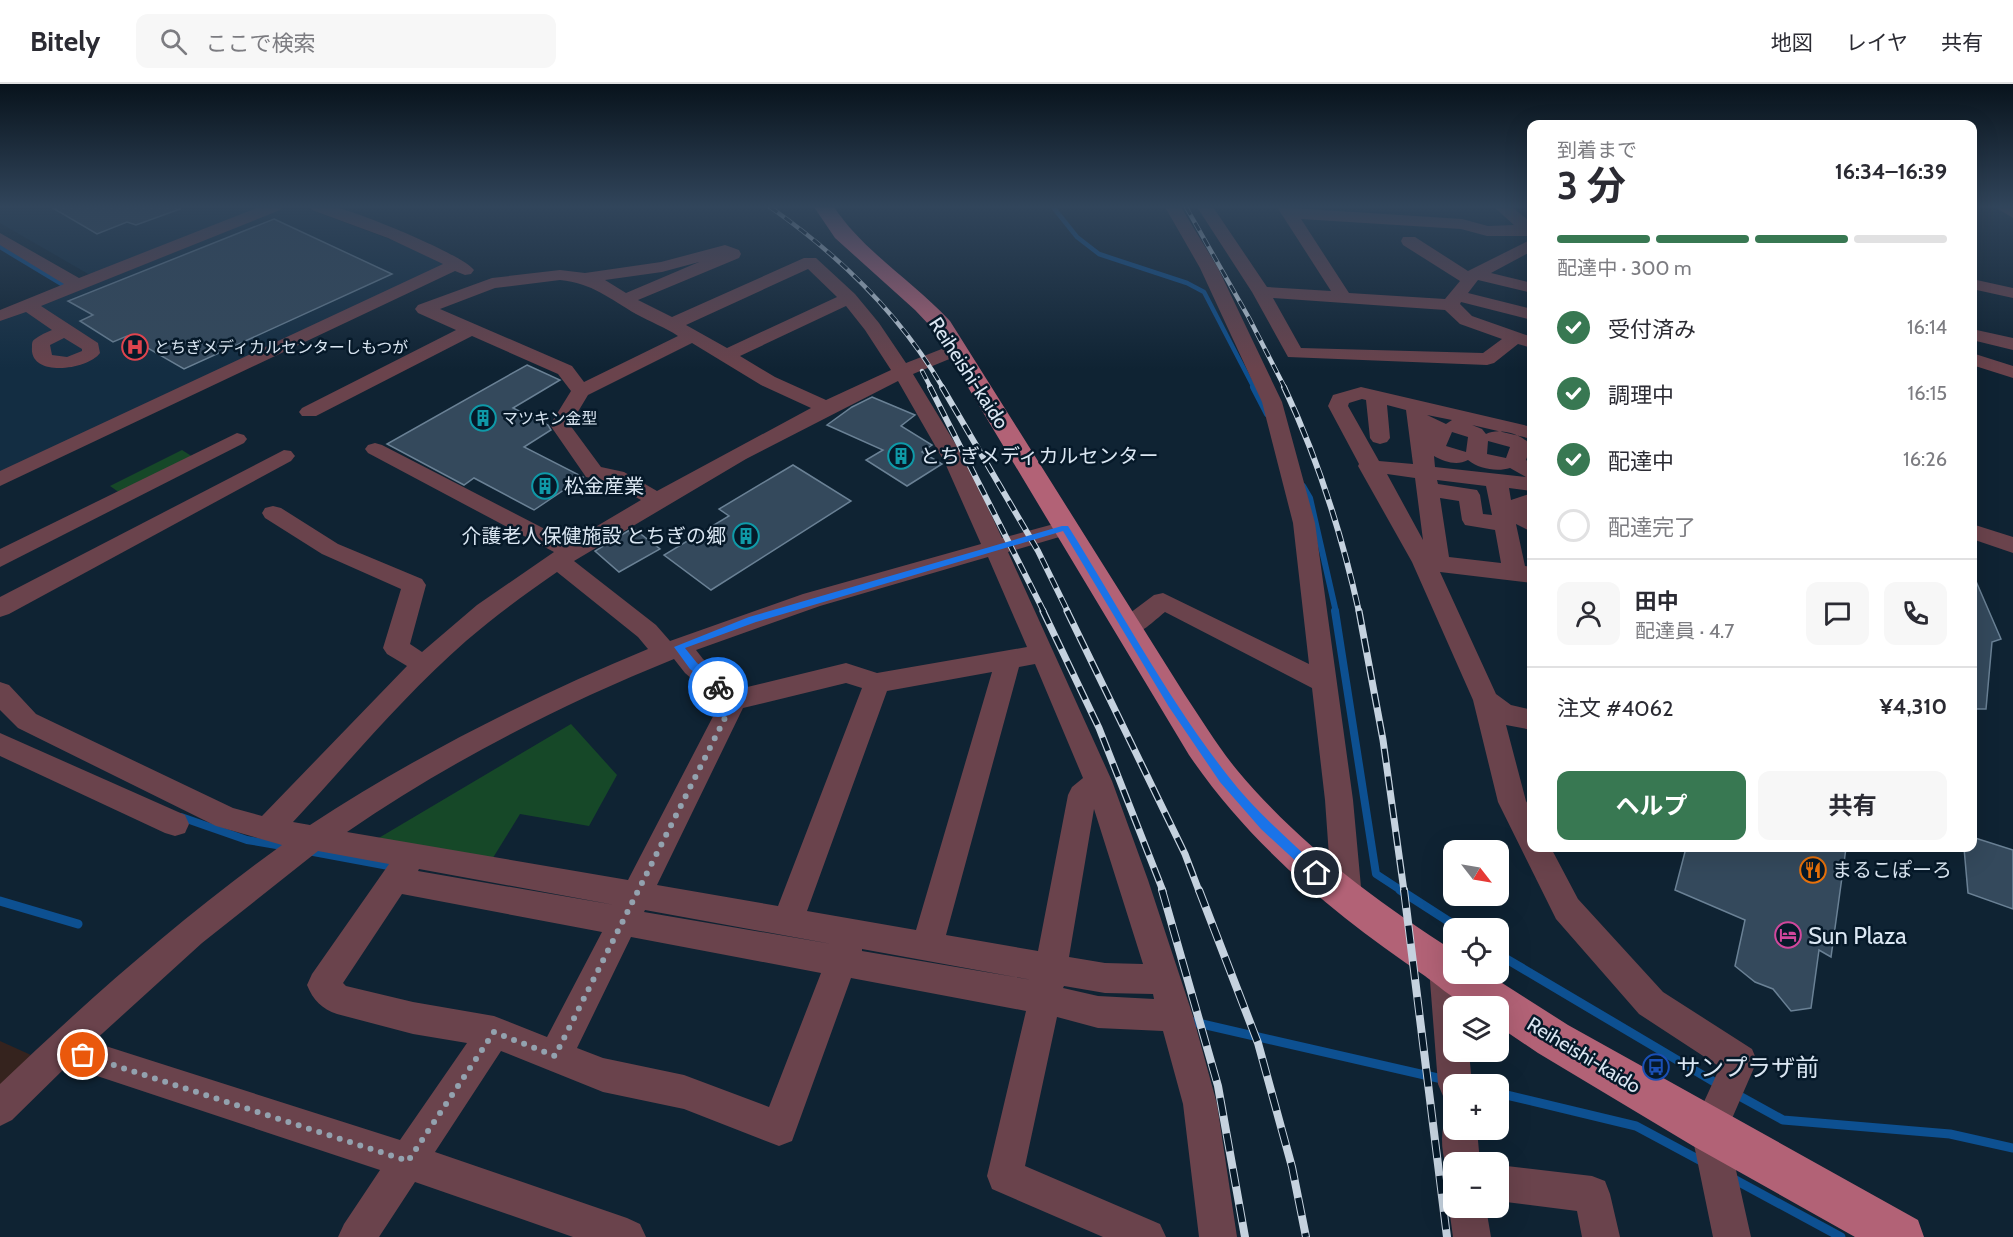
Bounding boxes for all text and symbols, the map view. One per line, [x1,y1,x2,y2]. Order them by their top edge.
search box [136,14,556,68]
text: Bitely [30,24,100,58]
icon: search [157,25,190,58]
text: ここで検索 [205,30,315,57]
text: 地図 [1771,30,1813,55]
text: レイヤ [1846,30,1908,55]
text: 共有 [1941,30,1983,55]
text: 到着まで [1557,138,1637,162]
text: 16:34–16:39 [1835,158,1947,185]
text: 3 分 [1557,161,1626,209]
text: 配達中 · 300 m [1557,256,1692,280]
icon: check [1557,311,1590,344]
street label: Reiheishi-kaido [924,313,1014,433]
text: 16:14 [1907,315,1947,339]
text: 受付済み [1608,316,1696,343]
hospital icon: とちぎメディカルセンターしもつが [120,332,150,362]
place label: とちぎメディカルセンターしもつが [154,338,408,357]
icon: check [1557,377,1590,410]
text: 16:15 [1908,381,1947,405]
text: 調理中 [1608,382,1674,409]
building icon: マツキン金型 [468,403,498,433]
place label: マツキン金型 [502,409,598,428]
building icon: とちぎメディカルセンター [886,441,916,471]
icon: check [1557,443,1590,476]
place label: とちぎメディカルセンター [920,444,1159,468]
text: 16:26 [1903,447,1947,471]
text: 配達中 [1608,448,1674,475]
building icon: 松金産業 [530,471,560,501]
place label: 松金産業 [564,474,644,498]
text: 配達完了 [1608,514,1696,541]
building icon: 介護老人保健施設 とちぎの郷 [731,521,761,551]
place label: 介護老人保健施設 とちぎの郷 [462,524,726,548]
button: person [1557,582,1620,645]
button: chat [1806,582,1869,645]
button: phone [1884,582,1947,645]
text: 田中 [1635,588,1679,615]
text: 配達員 · 4.7 [1635,619,1734,643]
courier [688,657,748,717]
icon: bike [702,671,735,704]
text: ¥4,310 [1879,693,1947,720]
text: 注文 #4062 [1557,695,1674,722]
button: ヘルプ [1557,771,1746,840]
button: 共有 [1758,771,1947,840]
north arrow [1443,840,1509,906]
map controls [1443,840,1509,1218]
pin [1291,847,1342,898]
restaurant icon: まるこぽーろ [1798,855,1828,885]
icon: home [1300,856,1333,889]
place label: まるこぽーろ [1832,858,1952,882]
button: locate [1443,918,1509,984]
hotel icon: Sun Plaza [1773,920,1803,950]
place label: Sun Plaza [1808,921,1907,950]
button: layers [1443,996,1509,1062]
street label: Reiheishi-kaido [1523,1012,1645,1098]
pin [57,1029,108,1080]
icon: bag [66,1038,99,1071]
bus stop icon: サンプラザ前 [1641,1052,1671,1082]
place label: サンプラザ前 [1676,1053,1819,1082]
button: + [1443,1074,1509,1140]
button: − [1443,1152,1509,1218]

